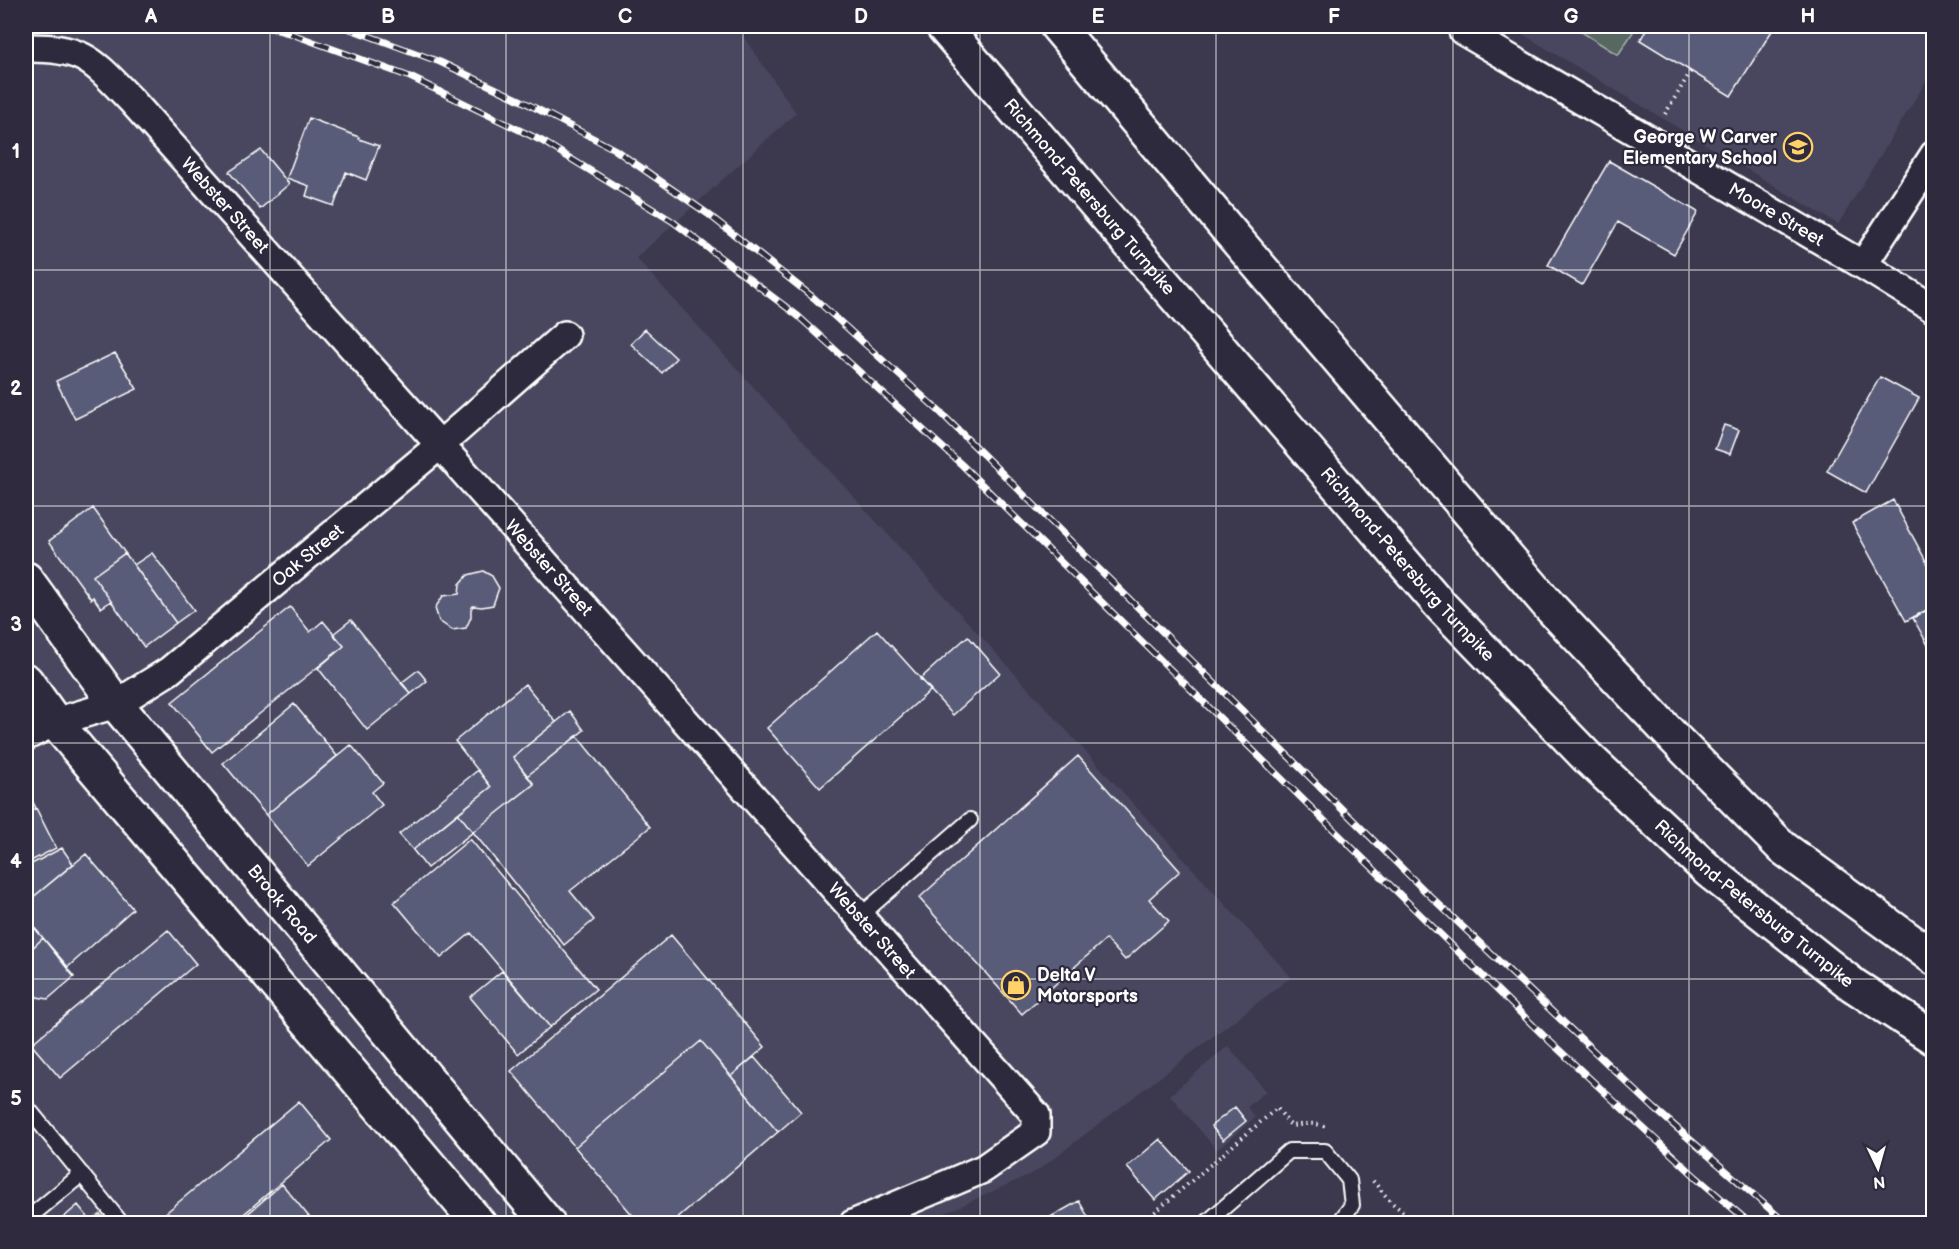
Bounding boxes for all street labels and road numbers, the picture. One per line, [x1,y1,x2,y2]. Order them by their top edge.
street label: Richmond-Petersburg Turnpike [999,95,1180,300]
street label: Webster Street [176,153,273,258]
street label: Moore Street [1725,179,1828,251]
street label: Richmond-Petersburg Turnpike [1316,463,1499,666]
street label: Webster Street [500,516,597,620]
street label: Oak Street [268,520,348,591]
street label: Richmond-Petersburg Turnpike [1650,816,1858,993]
street label: Brook Road [243,861,321,948]
street label: Webster Street [823,879,920,984]

